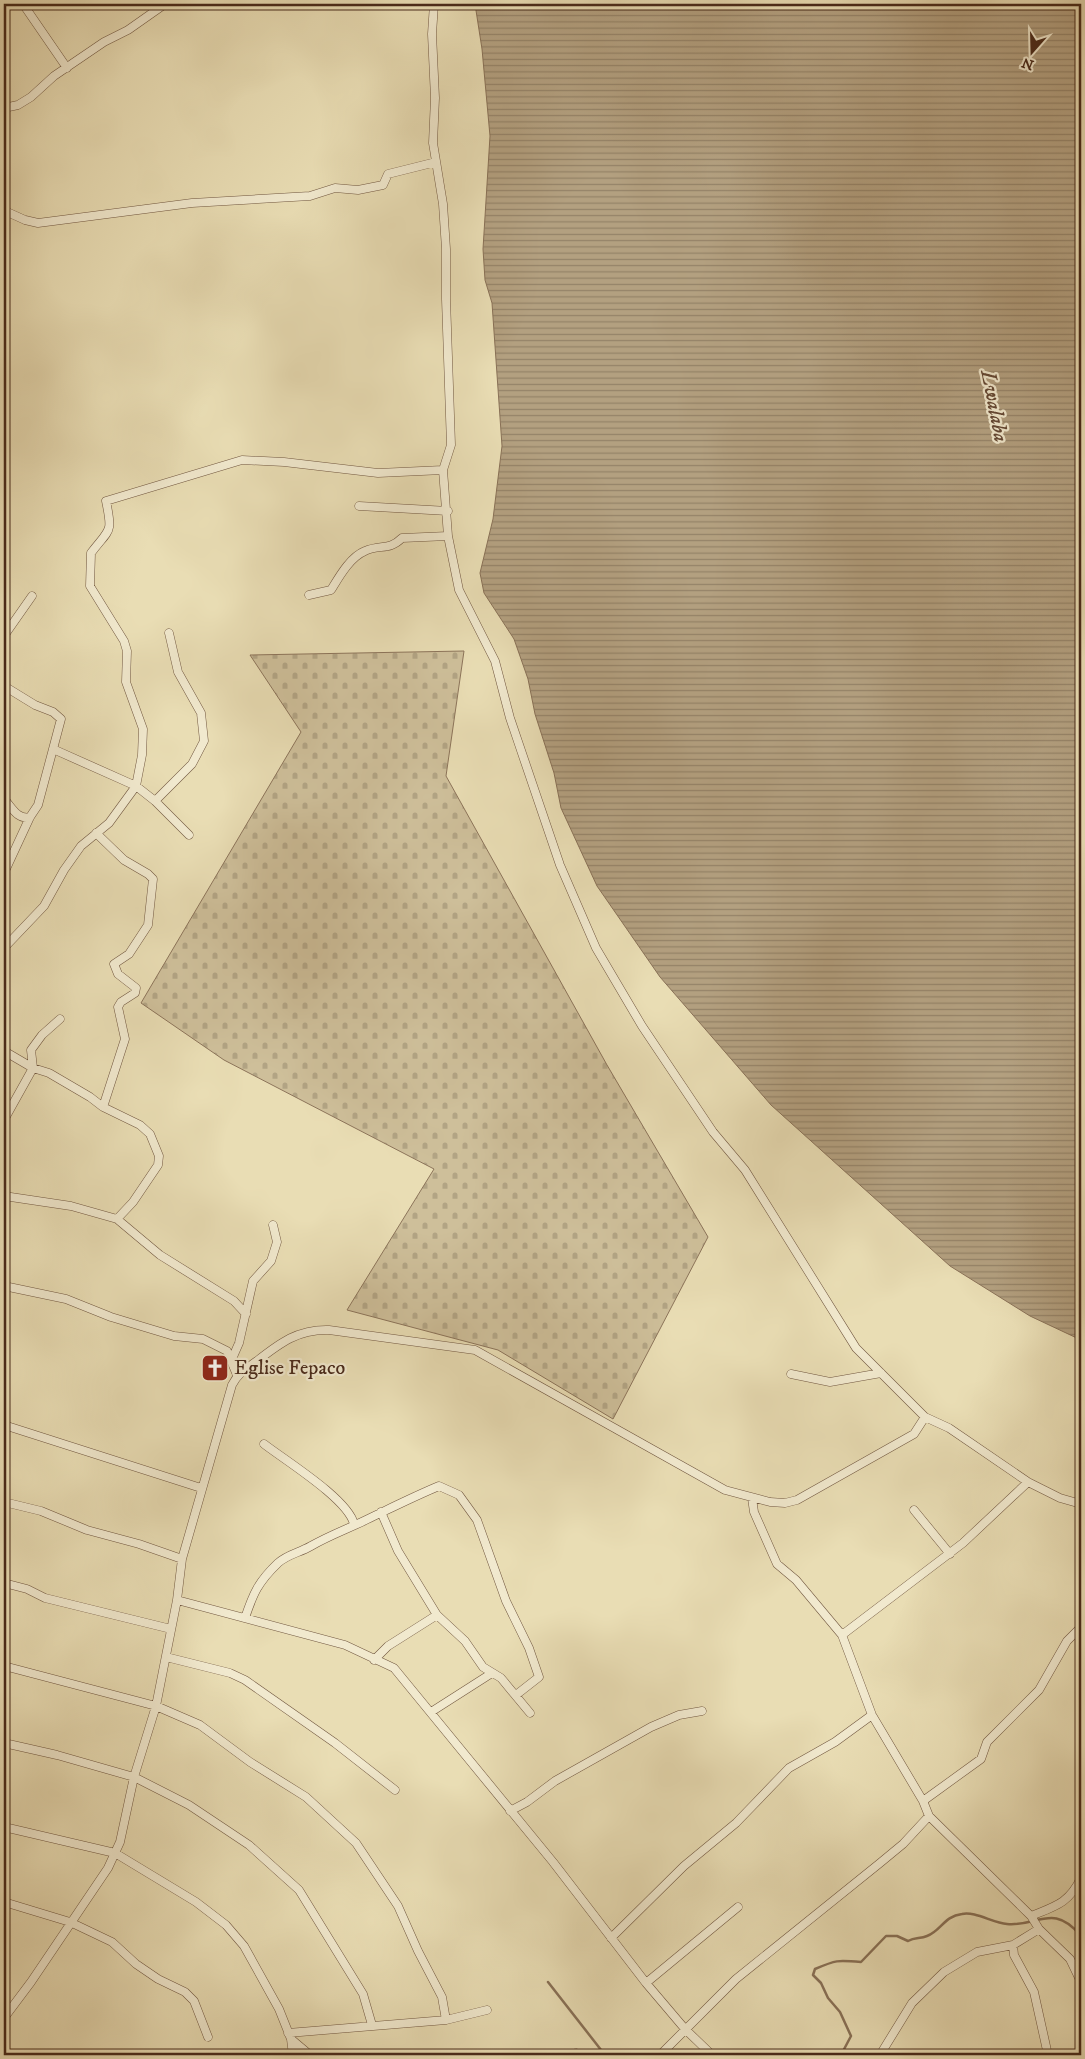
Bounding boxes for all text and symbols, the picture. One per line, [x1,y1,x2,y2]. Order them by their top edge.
north arrow [1008,28,1058,78]
text: N [1019,53,1036,74]
water label: Lwalaba [974,367,1014,444]
church icon: Eglise Fepaco [200,1353,230,1383]
place label: Eglise Fepaco [234,1356,345,1381]

